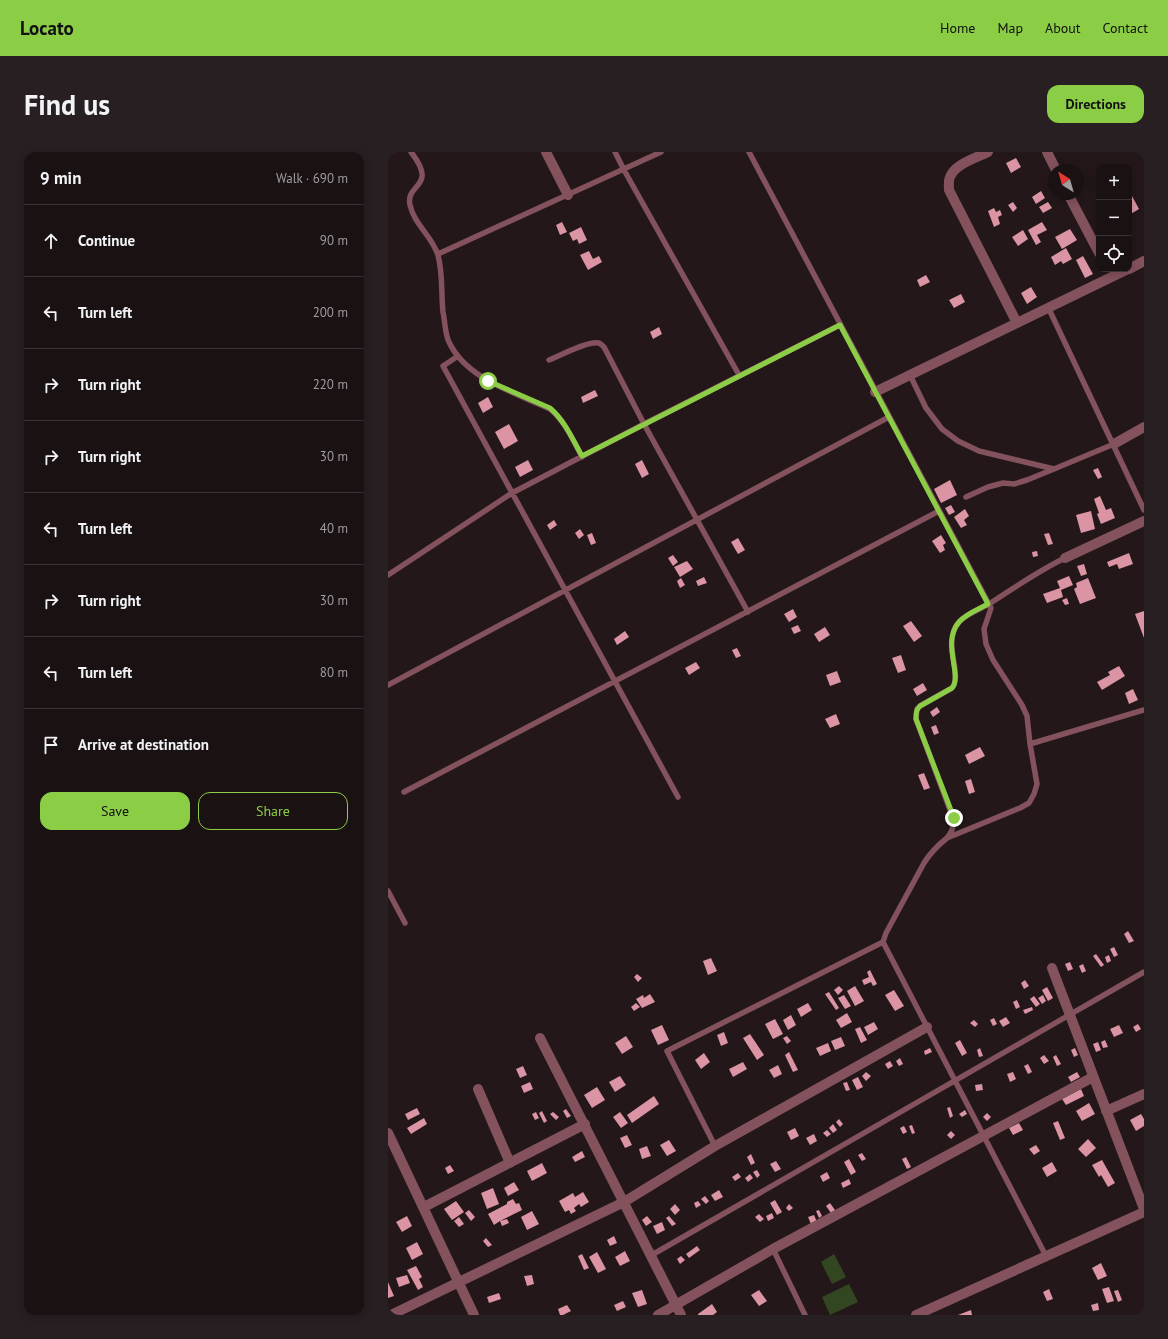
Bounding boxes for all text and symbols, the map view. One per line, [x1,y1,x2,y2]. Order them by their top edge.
text: Locato [20,16,74,40]
text: Home [940,19,975,37]
text: Map [997,19,1023,37]
text: About [1045,19,1081,37]
text: Contact [1103,19,1148,37]
button: Directions [1047,85,1144,123]
text: Find us [24,86,110,123]
north arrow [1048,164,1084,200]
map controls [1096,164,1132,272]
button: + [1096,164,1132,200]
text: 9 min [40,167,81,189]
text: Walk · 690 m [276,170,348,187]
button: − [1096,200,1132,236]
icon: ahead [40,230,62,252]
text: Continue [78,231,135,250]
text: 90 m [320,232,348,249]
button: locate [1096,236,1132,272]
icon: left [40,302,62,324]
text: Turn left [78,303,132,322]
text: 200 m [313,304,348,321]
route start [479,372,497,390]
icon: right [40,374,62,396]
text: Turn right [78,375,141,394]
text: 220 m [313,376,348,393]
icon: right [40,446,62,468]
text: Turn right [78,447,141,466]
text: 30 m [320,448,348,465]
icon: left [40,518,62,540]
text: Turn left [78,519,132,538]
text: 40 m [320,520,348,537]
icon: right [40,590,62,612]
text: Turn right [78,591,141,610]
text: 30 m [320,592,348,609]
icon: left [40,662,62,684]
text: Turn left [78,663,132,682]
text: 80 m [320,664,348,681]
icon: arrive [40,734,62,756]
text: Arrive at destination [78,735,209,754]
button: Save [40,792,190,830]
button: Share [198,792,348,830]
route end [945,809,963,827]

